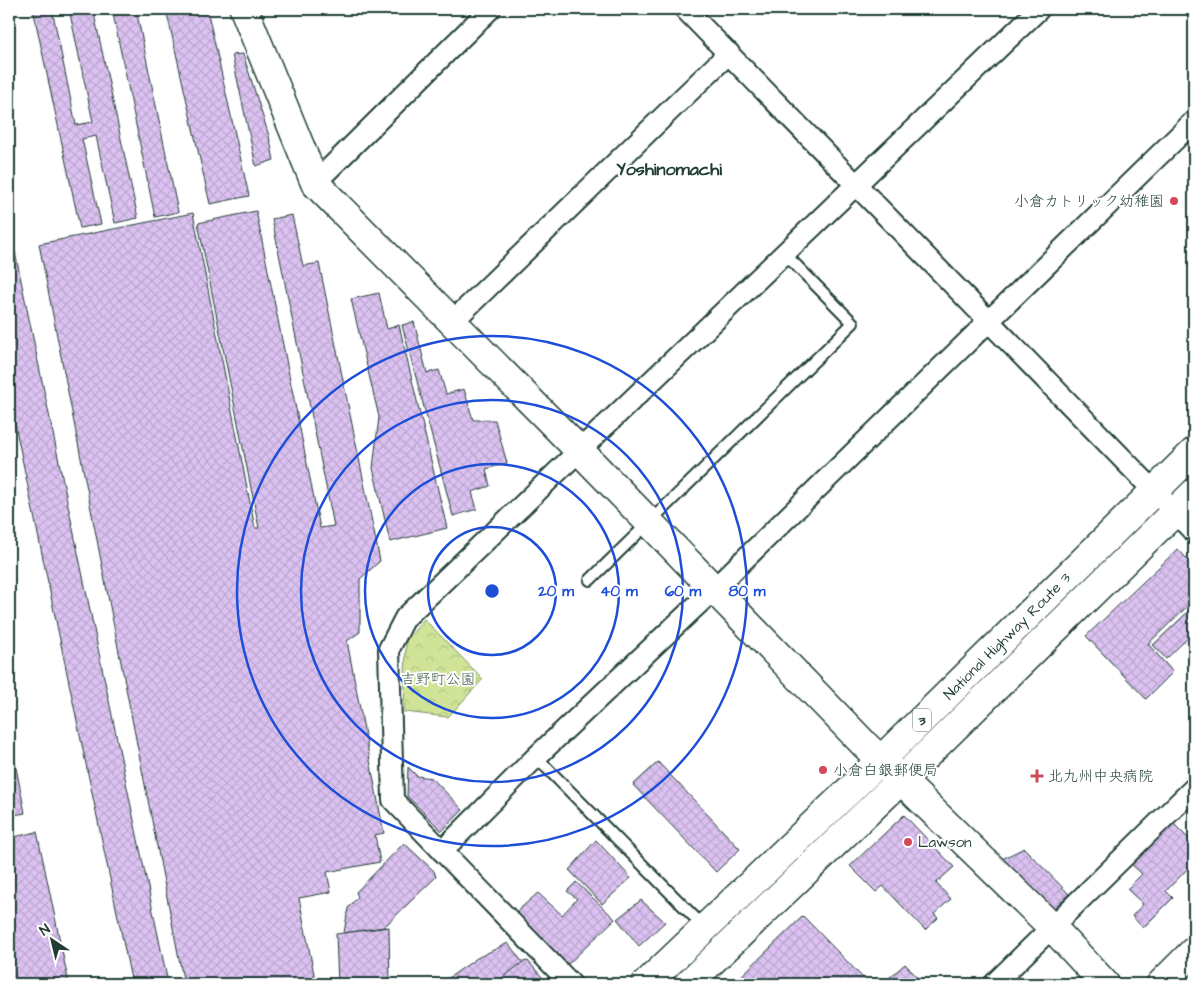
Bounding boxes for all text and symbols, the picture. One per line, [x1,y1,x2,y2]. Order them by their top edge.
district label: Yoshinomachi [616,157,722,182]
place label: 小倉カトリック幼稚園 [1014,191,1164,212]
marker: 小倉カトリック幼稚園 [1168,195,1180,207]
street label: National Highway Route 3 [939,568,1077,705]
text: 20 m [537,581,574,602]
text: 40 m [600,581,638,602]
text: 60 m [665,581,702,602]
text: 80 m [729,581,766,602]
centre of rings [483,582,501,600]
park label: 吉野町公園 [400,669,476,690]
road number: 3 [913,708,931,732]
place label: 小倉白銀郵便局 [833,760,938,781]
marker: 小倉白銀郵便局 [817,764,829,776]
place label: 北九州中央病院 [1048,766,1153,787]
marker: 北九州中央病院 [1030,769,1044,783]
place label: Lawson [918,832,972,853]
marker: Lawson [902,836,914,848]
north arrow [28,916,78,966]
text: N [36,919,55,941]

